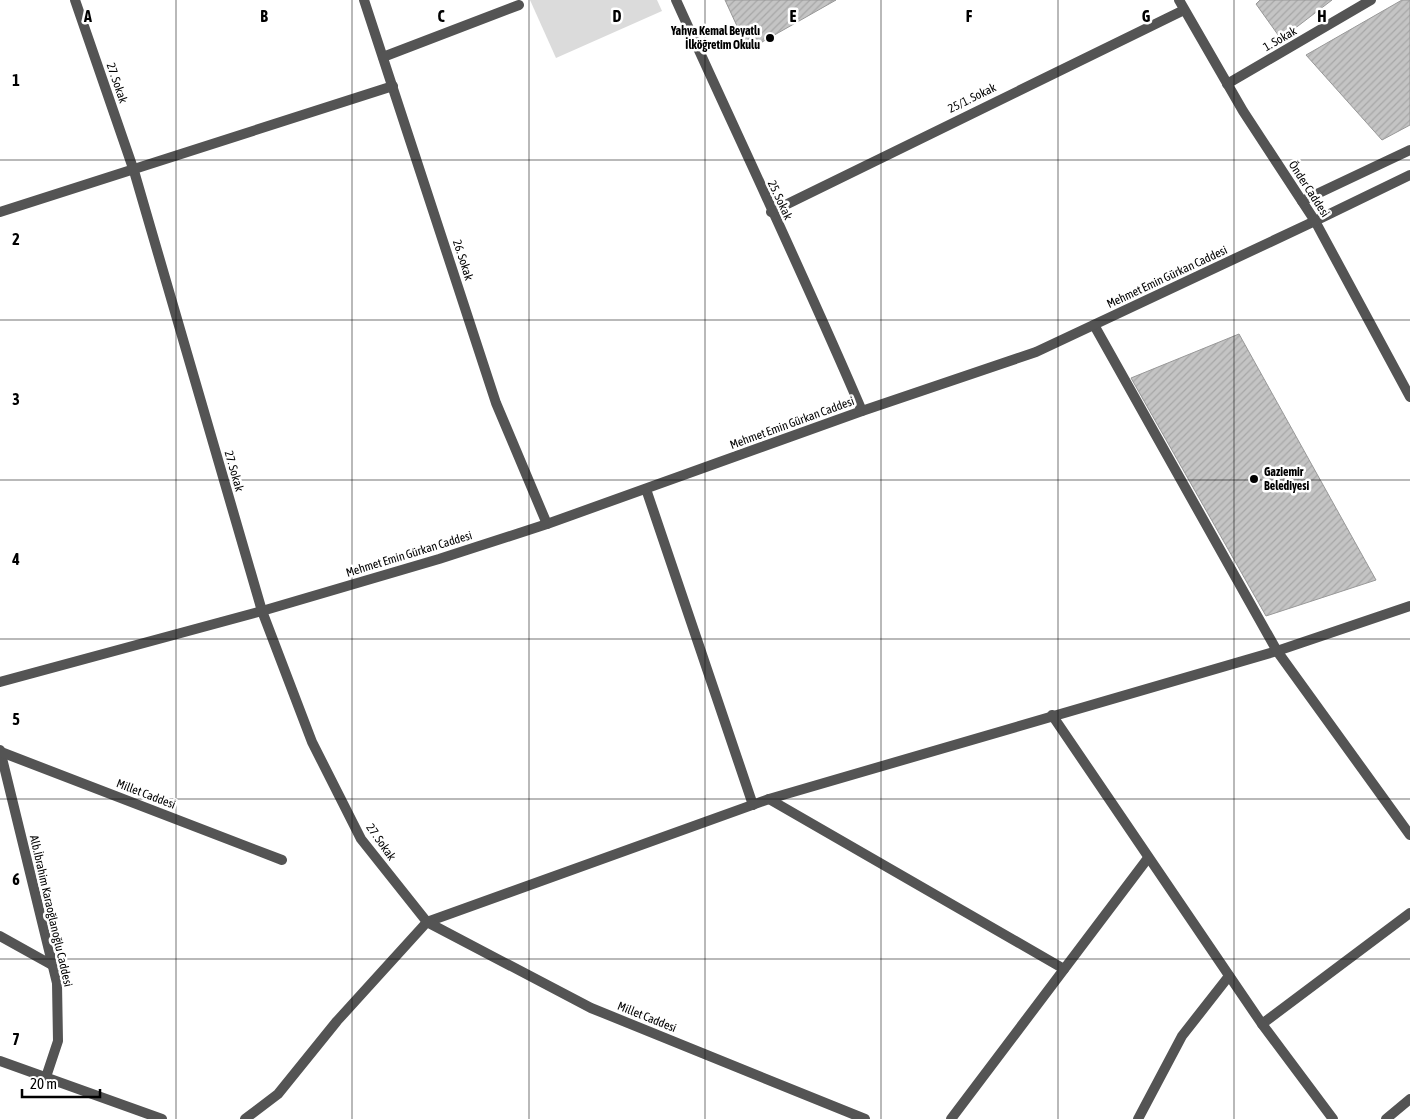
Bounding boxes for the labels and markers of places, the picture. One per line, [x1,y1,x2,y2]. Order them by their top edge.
place label: Yahya Kemal Beyatlı İlköğretim Okulu [670,24,760,52]
marker: Yahya Kemal Beyatlı İlköğretim Okulu [764,32,776,44]
place label: Gaziemir Belediyesi [1264,465,1310,493]
marker: Gaziemir Belediyesi [1248,473,1260,485]

